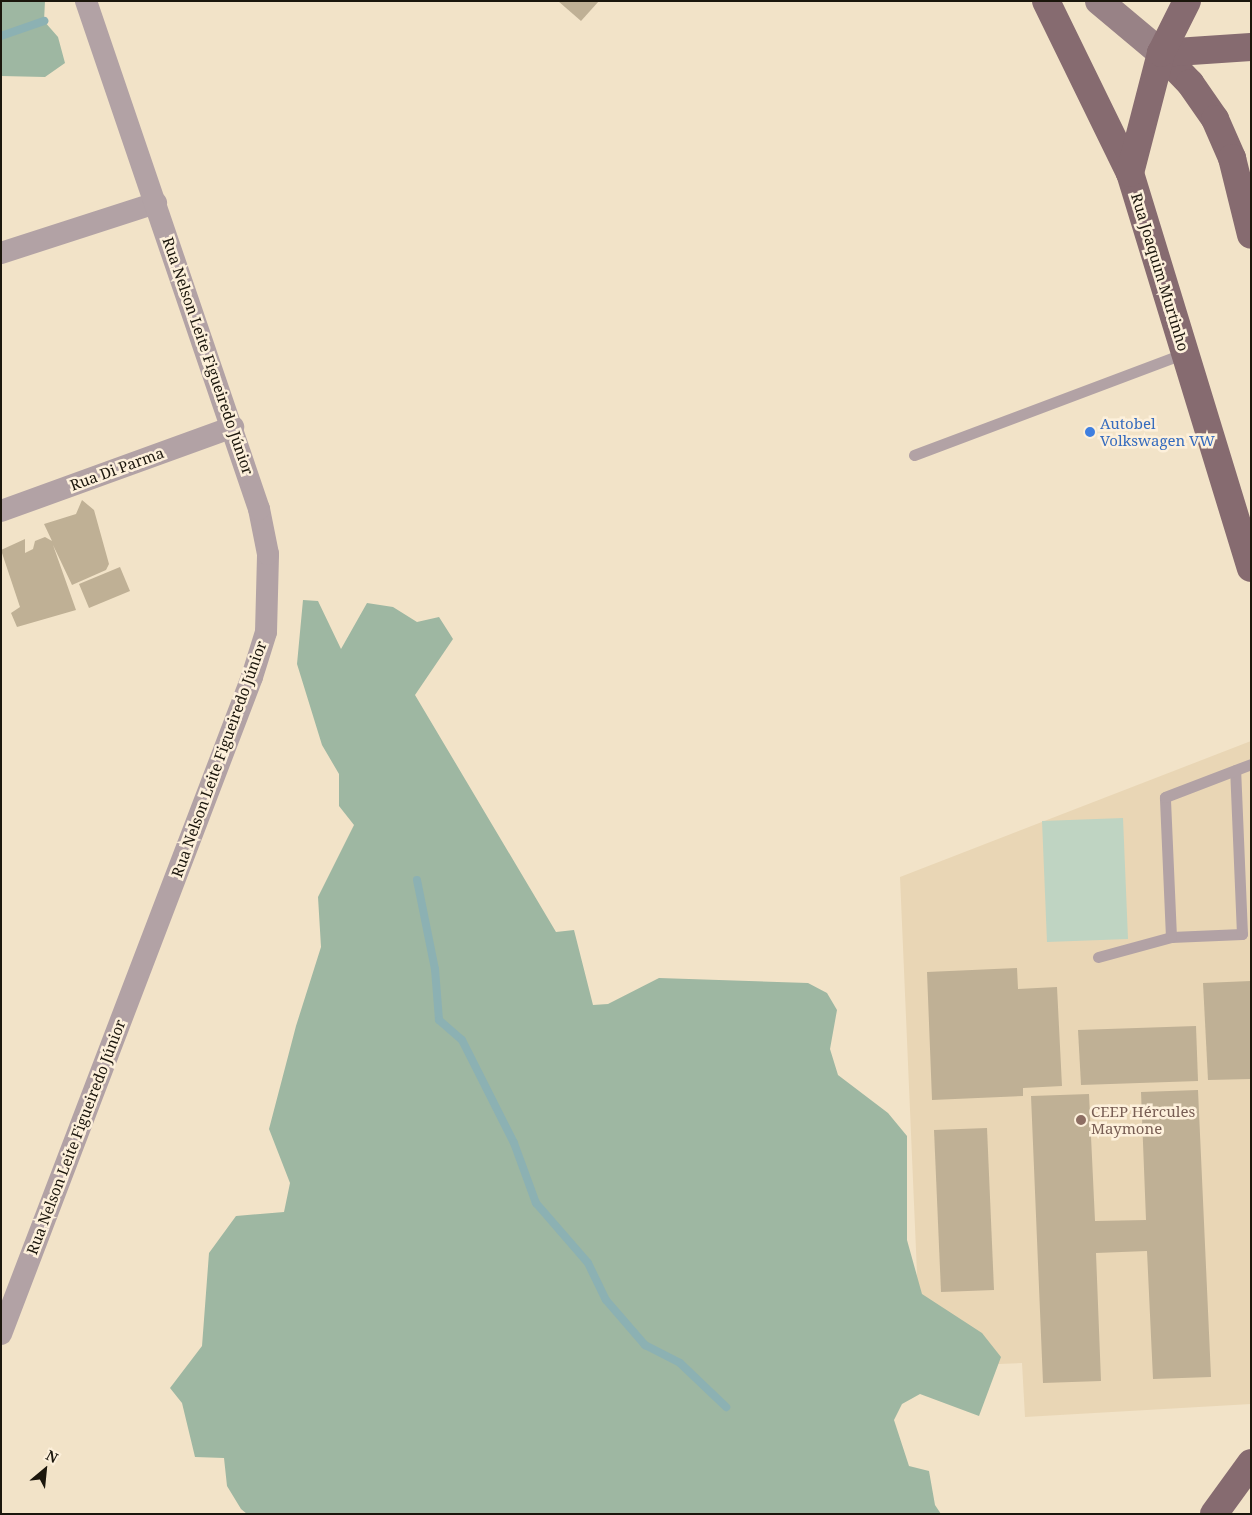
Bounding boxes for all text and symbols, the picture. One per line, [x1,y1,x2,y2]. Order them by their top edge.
street label: Rua Joaquim Murtinho [1127,191,1193,353]
street label: Rua Nelson Leite Figueiredo Júnior [159,235,257,477]
place label: Autobel Volkswagen VW [1100,414,1215,449]
marker: Autobel Volkswagen VW [1084,426,1096,438]
street label: Rua Di Parma [68,444,166,494]
street label: Rua Nelson Leite Figueiredo Júnior [168,638,270,880]
street label: Rua Nelson Leite Figueiredo Júnior [23,1017,129,1257]
place label: CEEP Hércules Maymone [1091,1102,1195,1137]
marker: CEEP Hércules Maymone [1075,1114,1087,1126]
north arrow [20,1445,70,1495]
text: N [43,1445,62,1467]

